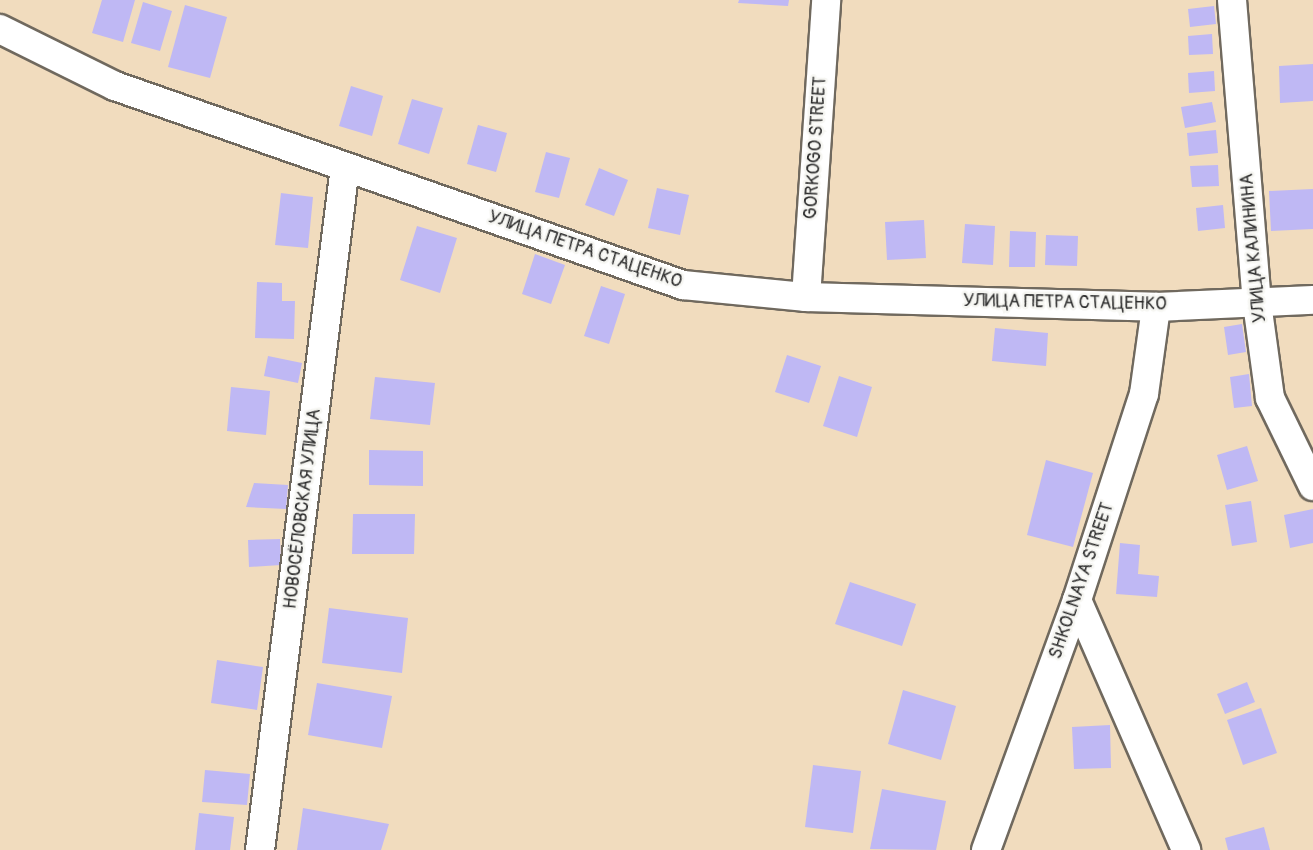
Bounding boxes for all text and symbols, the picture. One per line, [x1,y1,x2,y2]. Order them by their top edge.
street label: GORKOGO STREET [800,76,832,220]
street label: УЛИЦА КАЛИНИНА [1237,173,1271,323]
street label: УЛИЦА ПЕТРА СТАЦЕНКО [485,207,685,293]
street label: УЛИЦА ПЕТРА СТАЦЕНКО [963,290,1167,316]
street label: НОВОСЁЛОВСКАЯ УЛИЦА [280,408,326,610]
street label: SHKOLNAYA STREET [1045,500,1119,662]

